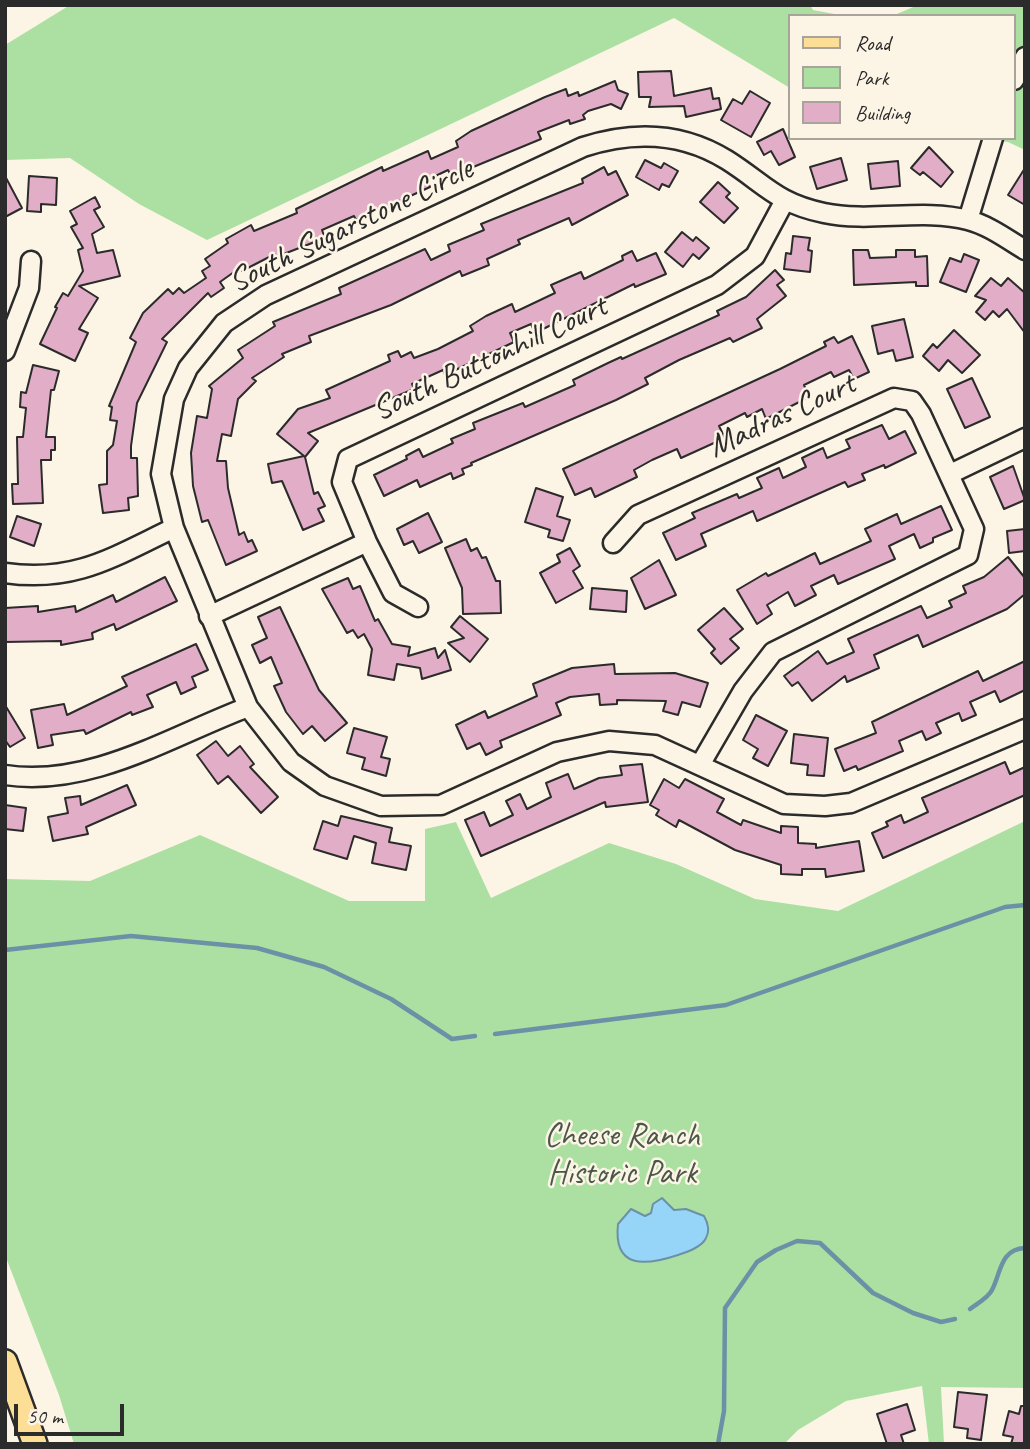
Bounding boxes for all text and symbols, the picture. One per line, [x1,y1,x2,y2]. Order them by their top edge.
legend [788,14,1016,140]
text: Road [855,30,890,56]
text: Park [855,65,888,91]
text: Building [855,100,910,126]
street label: South Sugarstone Circle [222,150,480,302]
street label: South Buttonhill Court [367,287,613,431]
street label: Madras Court [702,365,862,467]
park label: Cheese Ranch Historic Park [544,1116,700,1194]
scale bar [18,1390,128,1434]
text: 50 m [27,1403,63,1429]

